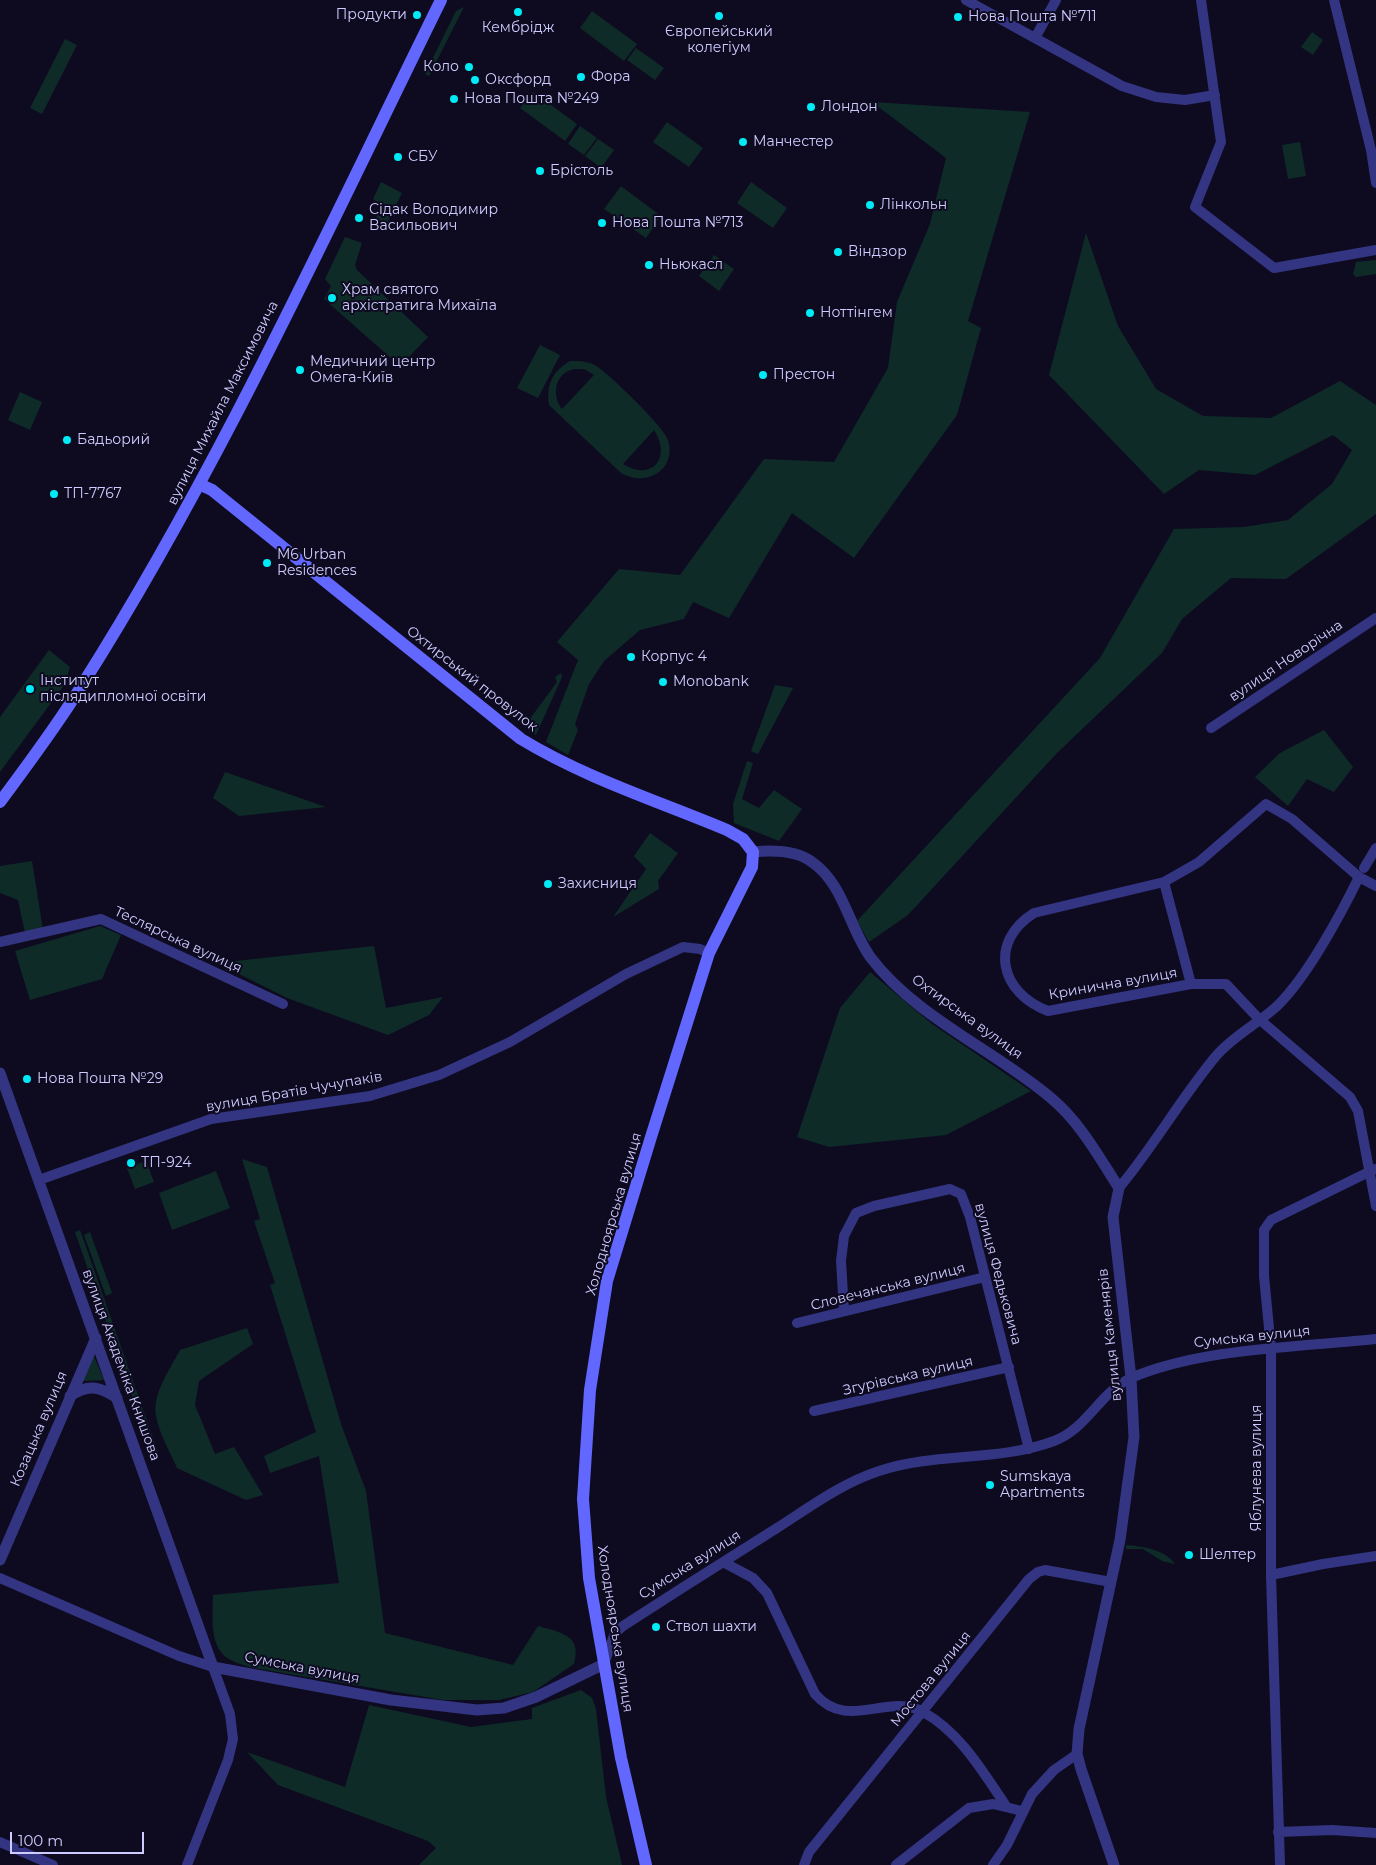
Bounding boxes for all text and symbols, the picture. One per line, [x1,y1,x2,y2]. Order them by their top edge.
marker: Кембрідж [512,6,524,18]
place label: Продукти [336,7,407,23]
marker: Продукти [411,9,423,21]
place label: Нова Пошта №711 [968,9,1096,25]
marker: Європейський колегіум [713,10,725,22]
marker: Нова Пошта №711 [952,11,964,23]
place label: Кембрідж [482,20,554,36]
place label: Європейський колегіум [665,24,773,56]
place label: Коло [423,59,459,75]
marker: Коло [463,61,475,73]
place label: Фора [591,69,630,85]
marker: Фора [575,71,587,83]
place label: Оксфорд [485,72,551,88]
marker: Оксфорд [469,74,481,86]
place label: Нова Пошта №249 [464,91,599,107]
marker: Нова Пошта №249 [448,93,460,105]
place label: Лондон [821,99,878,115]
marker: Лондон [805,101,817,113]
place label: Манчестер [753,134,833,150]
marker: Манчестер [737,136,749,148]
place label: СБУ [408,149,437,165]
marker: СБУ [392,151,404,163]
place label: Брістоль [550,163,613,179]
marker: Брістоль [534,165,546,177]
place label: Лінкольн [880,197,947,213]
marker: Лінкольн [864,199,876,211]
place label: Сідак Володимир Васильович [369,202,498,234]
marker: Сідак Володимир Васильович [353,212,365,224]
place label: Нова Пошта №713 [612,215,743,231]
marker: Нова Пошта №713 [596,217,608,229]
place label: Віндзор [848,244,907,260]
marker: Віндзор [832,246,844,258]
place label: Ньюкасл [659,257,723,273]
marker: Ньюкасл [643,259,655,271]
place label: Храм святого архістратига Михаїла [342,282,497,314]
marker: Храм святого архістратига Михаїла [326,292,338,304]
street label: вулиця Михайла Максимовича [164,298,282,508]
place label: Ноттінгем [820,305,893,321]
marker: Ноттінгем [804,307,816,319]
place label: Медичний центр Омега-Київ [310,354,435,387]
marker: Медичний центр Омега-Київ [294,364,306,376]
place label: Престон [773,367,835,383]
marker: Престон [757,369,769,381]
place label: Бадьорий [77,432,150,448]
marker: Бадьорий [61,434,73,446]
place label: ТП-7767 [64,486,122,502]
marker: ТП-7767 [48,488,60,500]
place label: M6 Urban Residences [277,547,357,580]
marker: M6 Urban Residences [261,557,273,569]
street label: вулиця Новорічна [1226,617,1346,705]
street label: Охтирський провулок [403,623,541,735]
place label: Корпус 4 [641,649,707,665]
marker: Корпус 4 [625,651,637,663]
place label: Інститут післядипломної освіти [40,673,206,706]
place label: Monobank [673,674,749,690]
marker: Monobank [657,676,669,688]
marker: Інститут післядипломної освіти [24,683,36,695]
place label: Захисниця [558,876,637,892]
marker: Захисниця [542,878,554,890]
street label: Теслярська вулиця [112,903,244,977]
street label: Кринична вулиця [1047,964,1179,1004]
street label: Охтирська вулиця [908,971,1026,1063]
street label: вулиця Братів Чучупаків [204,1068,384,1116]
place label: Нова Пошта №29 [37,1071,163,1087]
marker: Нова Пошта №29 [21,1073,33,1085]
street label: Холодноярська вулиця [583,1131,645,1297]
place label: ТП-924 [141,1155,192,1171]
marker: ТП-924 [125,1157,137,1169]
street label: вулиця Федьковича [971,1201,1025,1347]
street label: Словечанська вулиця [809,1260,967,1314]
street label: вулиця Академіка Книшова [78,1267,164,1463]
street label: вулиця Каменярів [1095,1268,1125,1402]
street label: Сумська вулиця [1193,1323,1311,1351]
street label: Згурівська вулиця [841,1353,975,1399]
street label: Козацька вулиця [7,1369,71,1489]
street label: Яблунева вулиця [1249,1404,1265,1532]
place label: Sumskaya Apartments [1000,1469,1085,1501]
marker: Sumskaya Apartments [984,1479,996,1491]
street label: Сумська вулиця [636,1527,744,1603]
street label: Холодноярська вулиця [594,1544,636,1714]
place label: Шелтер [1199,1547,1256,1563]
marker: Шелтер [1183,1549,1195,1561]
place label: Ствол шахти [666,1619,757,1635]
marker: Ствол шахти [650,1621,662,1633]
street label: Мостова вулиця [887,1628,975,1730]
street label: Сумська вулиця [243,1649,361,1687]
scale bar [12,1822,146,1854]
text: 100 m [18,1831,63,1850]

